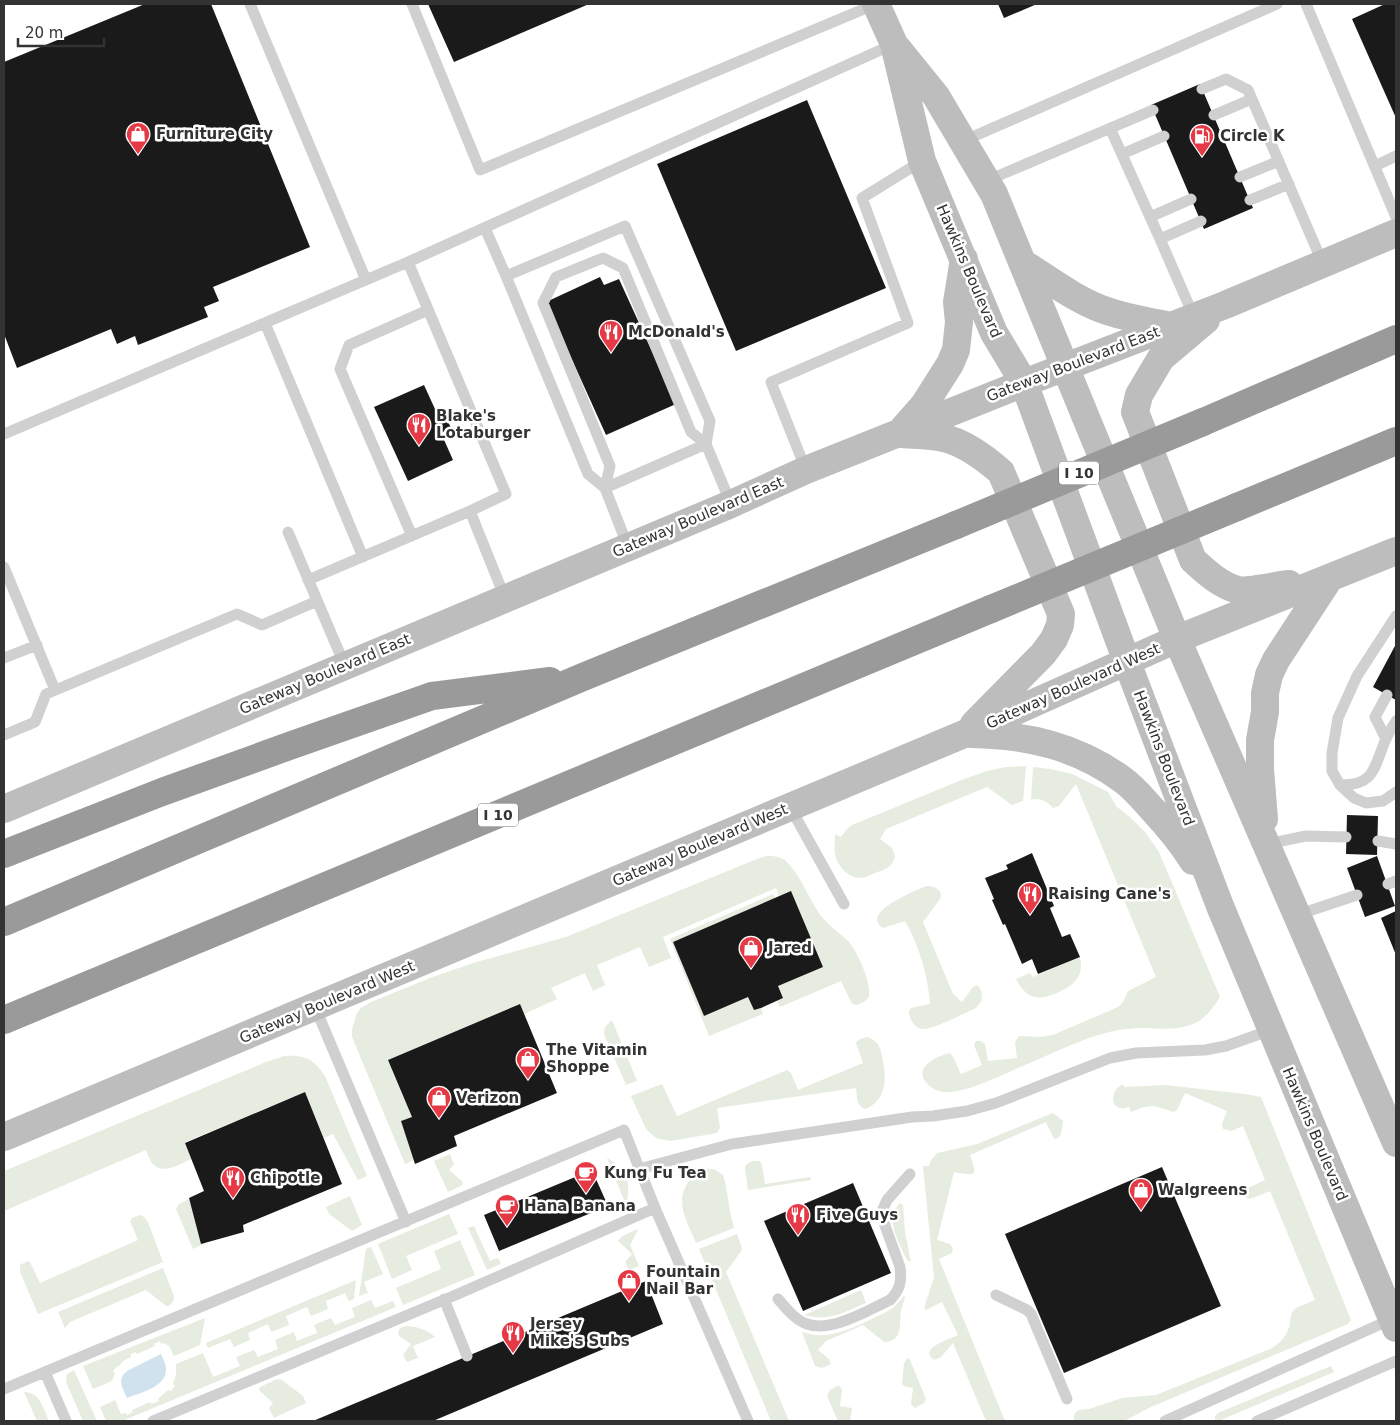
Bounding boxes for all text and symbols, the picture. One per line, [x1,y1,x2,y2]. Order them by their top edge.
scale bar [18,15,104,47]
text: 20 m [25,24,63,42]
shop icon: Furniture City [125,121,151,155]
fuel station icon: Circle K [1189,123,1215,157]
place label: Furniture City [156,125,273,143]
place label: Circle K [1220,127,1286,145]
street label: Hawkins Boulevard [933,201,1005,341]
restaurant icon: McDonald's [598,319,624,353]
place label: McDonald's [628,323,725,341]
street label: Gateway Boulevard East [984,323,1162,405]
place label: Blake's Lotaburger [436,407,531,442]
restaurant icon: Blake's Lotaburger [406,412,432,446]
road number: I 10 [1059,462,1099,484]
street label: Gateway Boulevard East [610,473,786,561]
street label: Gateway Boulevard East [237,630,413,718]
street label: Gateway Boulevard West [983,639,1163,733]
street label: Hawkins Boulevard [1130,688,1198,828]
street label: Gateway Boulevard West [610,800,790,890]
road number: I 10 [478,804,518,826]
restaurant icon: Raising Cane's [1017,881,1043,915]
place label: Raising Cane's [1048,885,1171,903]
shop icon: Jared [738,935,764,969]
place label: Jared [767,939,812,957]
street label: Gateway Boulevard West [237,957,417,1047]
place label: The Vitamin Shoppe [546,1041,648,1076]
shop icon: The Vitamin Shoppe [515,1046,541,1080]
street label: Hawkins Boulevard [1279,1064,1351,1204]
shop icon: Verizon [426,1085,452,1119]
place label: Verizon [456,1089,519,1107]
cafe icon: Kung Fu Tea [573,1160,599,1194]
place label: Kung Fu Tea [604,1164,707,1182]
restaurant icon: Chipotle [220,1165,246,1199]
place label: Chipotle [250,1169,320,1187]
shop icon: Walgreens [1128,1177,1154,1211]
place label: Walgreens [1158,1181,1247,1199]
cafe icon: Hana Banana [494,1193,520,1227]
place label: Hana Banana [524,1197,636,1215]
restaurant icon: Five Guys [785,1202,811,1236]
place label: Five Guys [816,1206,898,1224]
place label: Fountain Nail Bar [646,1263,720,1298]
shop icon: Fountain Nail Bar [616,1268,642,1302]
place label: Jersey Mike's Subs [529,1315,630,1350]
restaurant icon: Jersey Mike's Subs [500,1320,526,1354]

